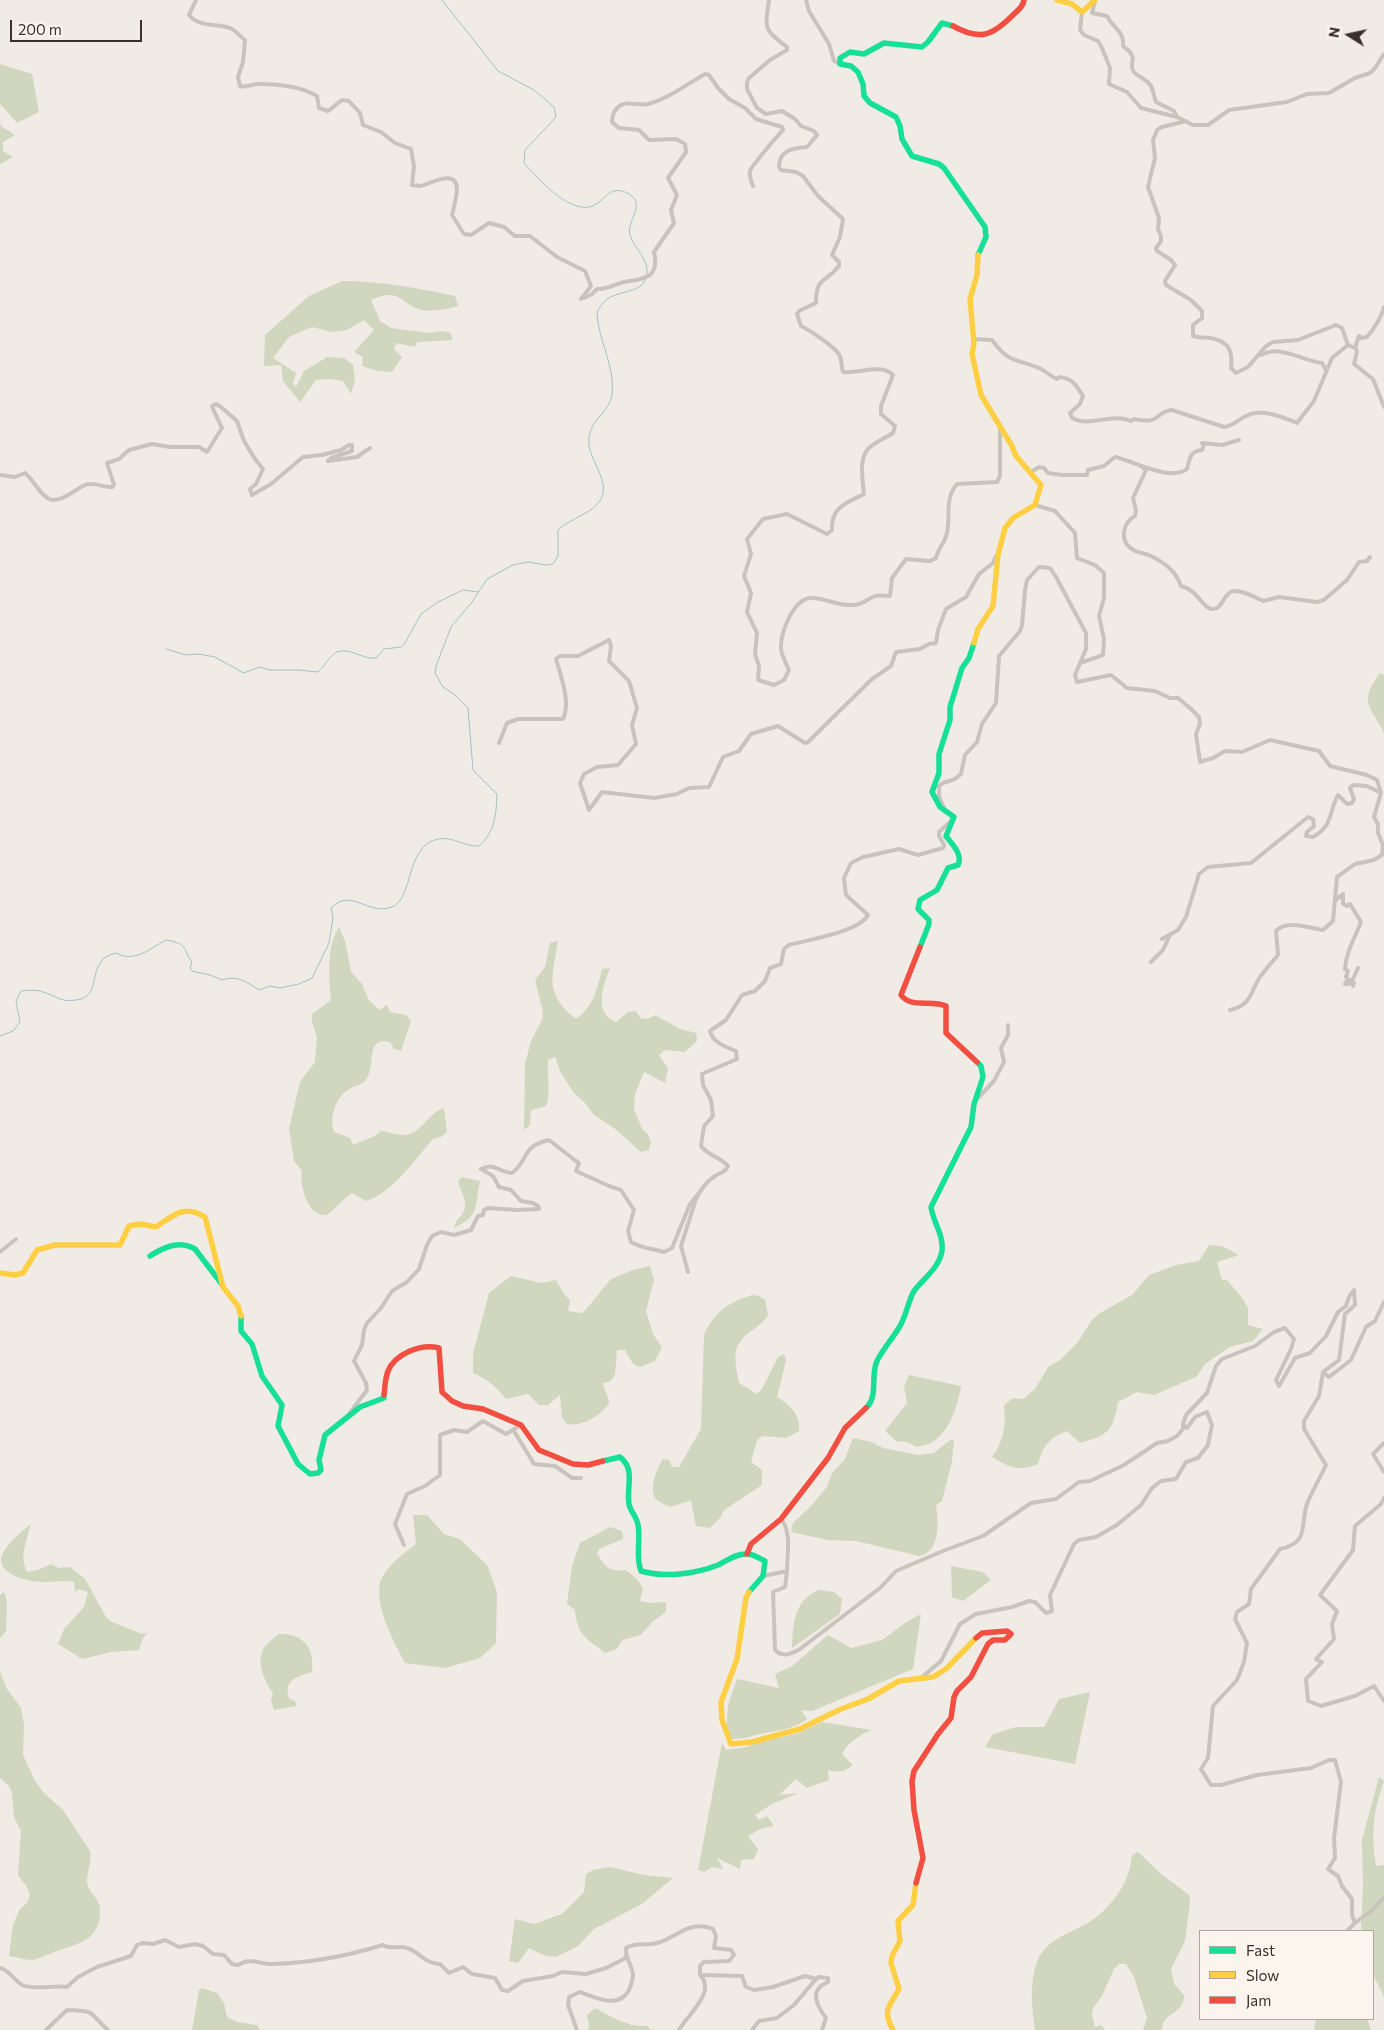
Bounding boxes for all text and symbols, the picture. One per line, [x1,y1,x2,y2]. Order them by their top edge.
scale bar [12,10,145,42]
north arrow [1324,10,1374,60]
text: 200 m [18,20,62,38]
text: N [1324,26,1343,39]
legend [1199,1930,1374,2020]
text: Fast [1246,1941,1275,1959]
text: Slow [1246,1966,1279,1984]
text: Jam [1246,1991,1271,2009]

